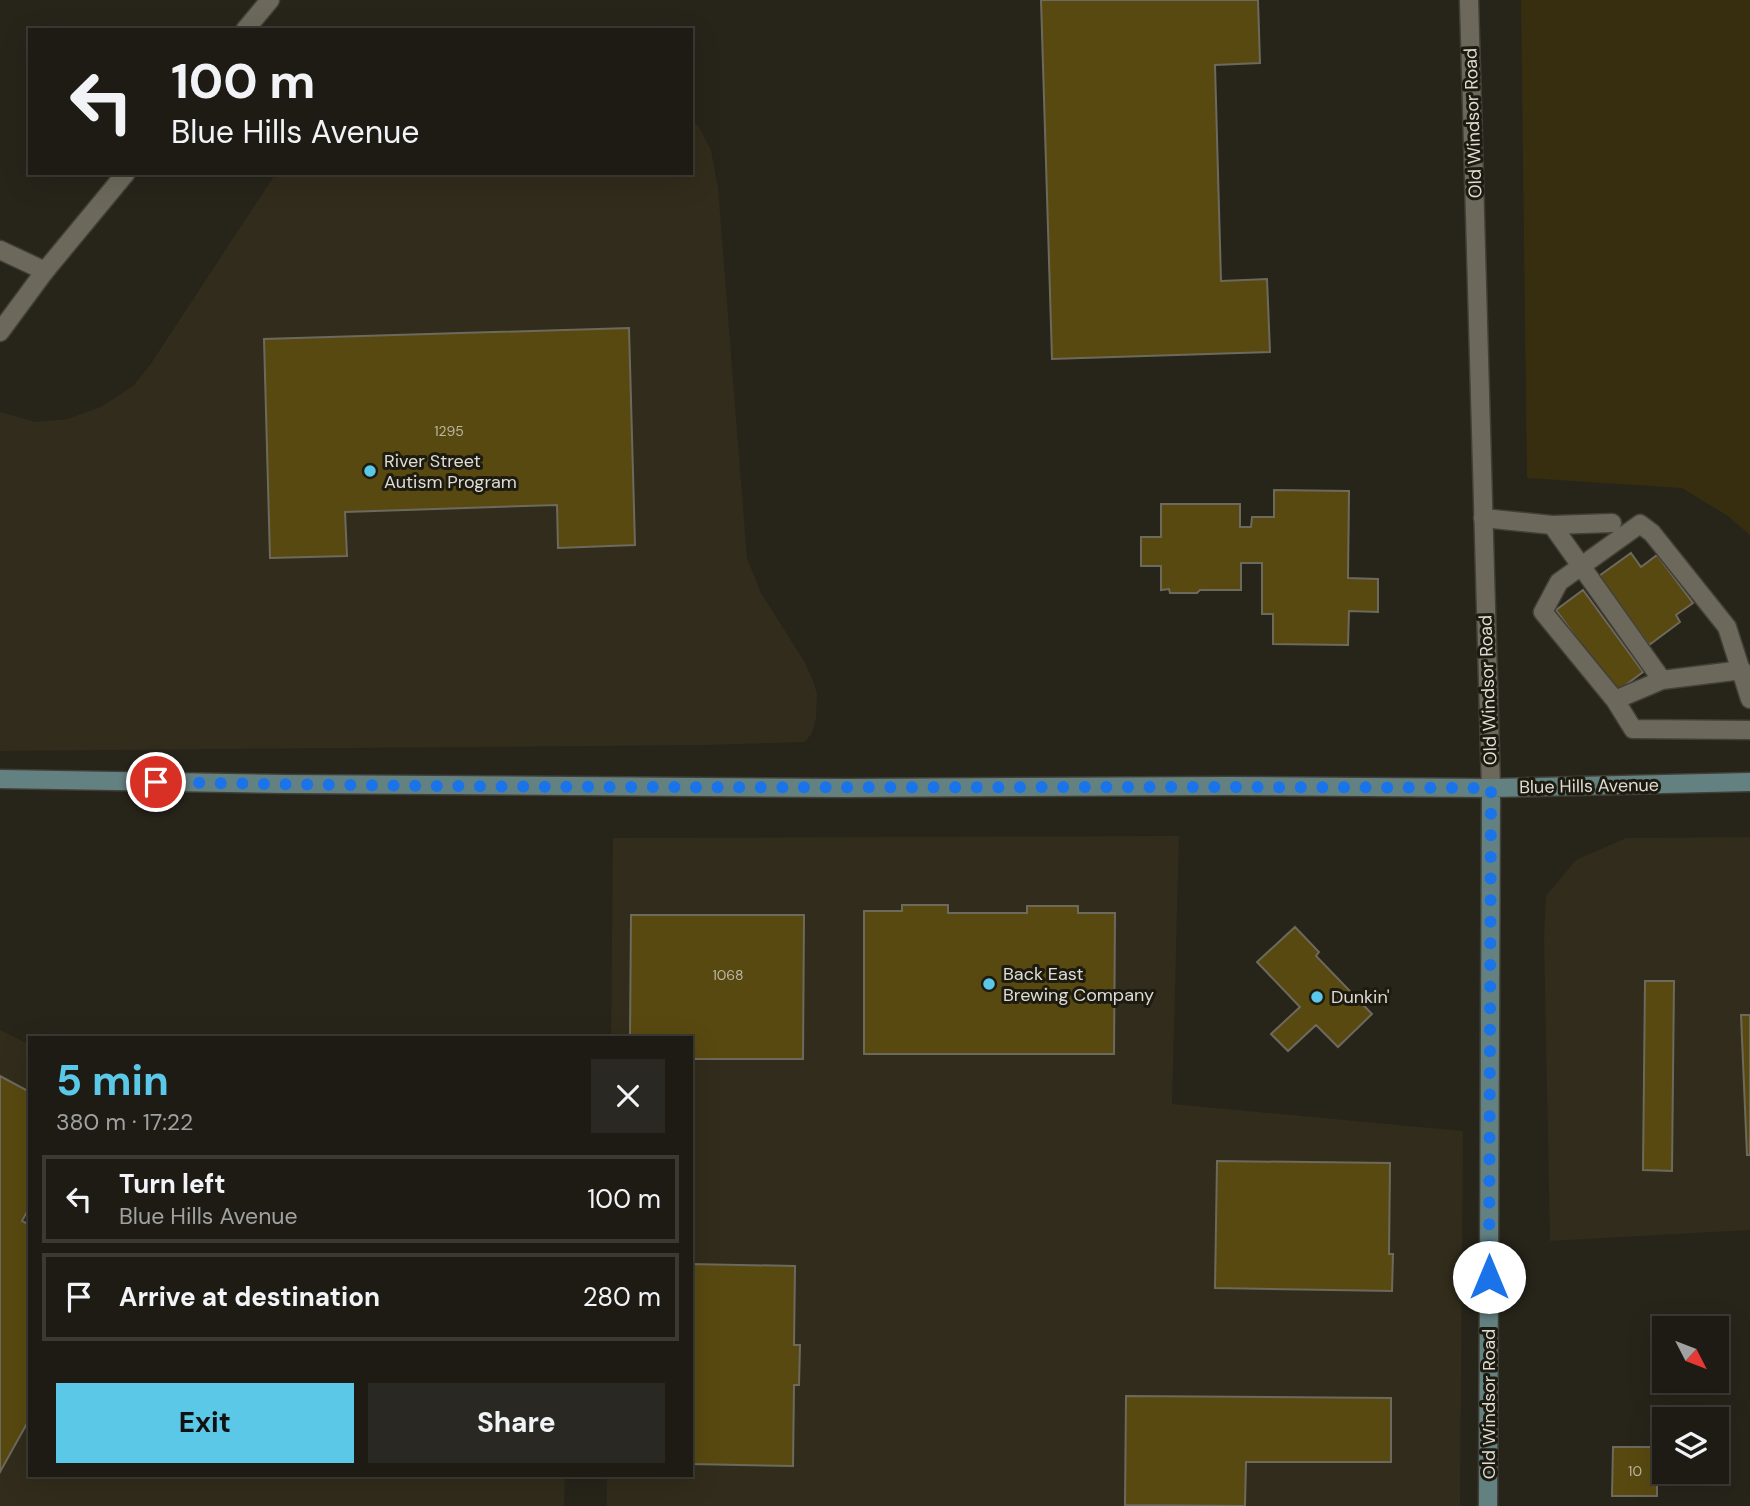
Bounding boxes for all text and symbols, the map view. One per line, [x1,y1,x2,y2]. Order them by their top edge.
street label: Old Windsor Road [1458,47,1488,199]
text: 100 m [171,49,315,113]
icon: left [56,56,147,147]
text: Blue Hills Avenue [171,111,420,153]
house number: 1295 [434,422,464,440]
place label: River Street Autism Program [384,449,517,494]
marker: River Street Autism Program [362,463,378,479]
street label: Old Windsor Road [1473,614,1503,766]
pin [126,752,186,812]
icon: arrive [137,763,175,801]
street label: Blue Hills Avenue [1519,773,1659,799]
place label: Back East Brewing Company [1003,962,1154,1007]
house number: 1068 [712,966,744,984]
marker: Back East Brewing Company [981,976,997,992]
place label: Dunkin' [1331,985,1390,1009]
marker: Dunkin' [1309,989,1325,1005]
text: 5 min [56,1053,169,1108]
button: close [591,1059,665,1133]
text: 380 m · 17:22 [56,1107,193,1137]
text: Turn left [119,1167,226,1201]
icon: left [60,1180,98,1218]
text: 100 m [587,1182,661,1216]
text: Blue Hills Avenue [119,1201,298,1231]
position arrow [1452,1240,1526,1314]
icon: arrive [60,1278,98,1316]
text: Arrive at destination [119,1280,380,1314]
text: 280 m [583,1280,661,1314]
north arrow [1652,1316,1729,1393]
map controls [1652,1316,1729,1484]
street label: Old Windsor Road [1477,1329,1501,1479]
button: Exit [56,1383,354,1463]
button: Share [368,1383,665,1463]
button: layers [1652,1407,1729,1484]
house number: 10 [1628,1462,1642,1480]

